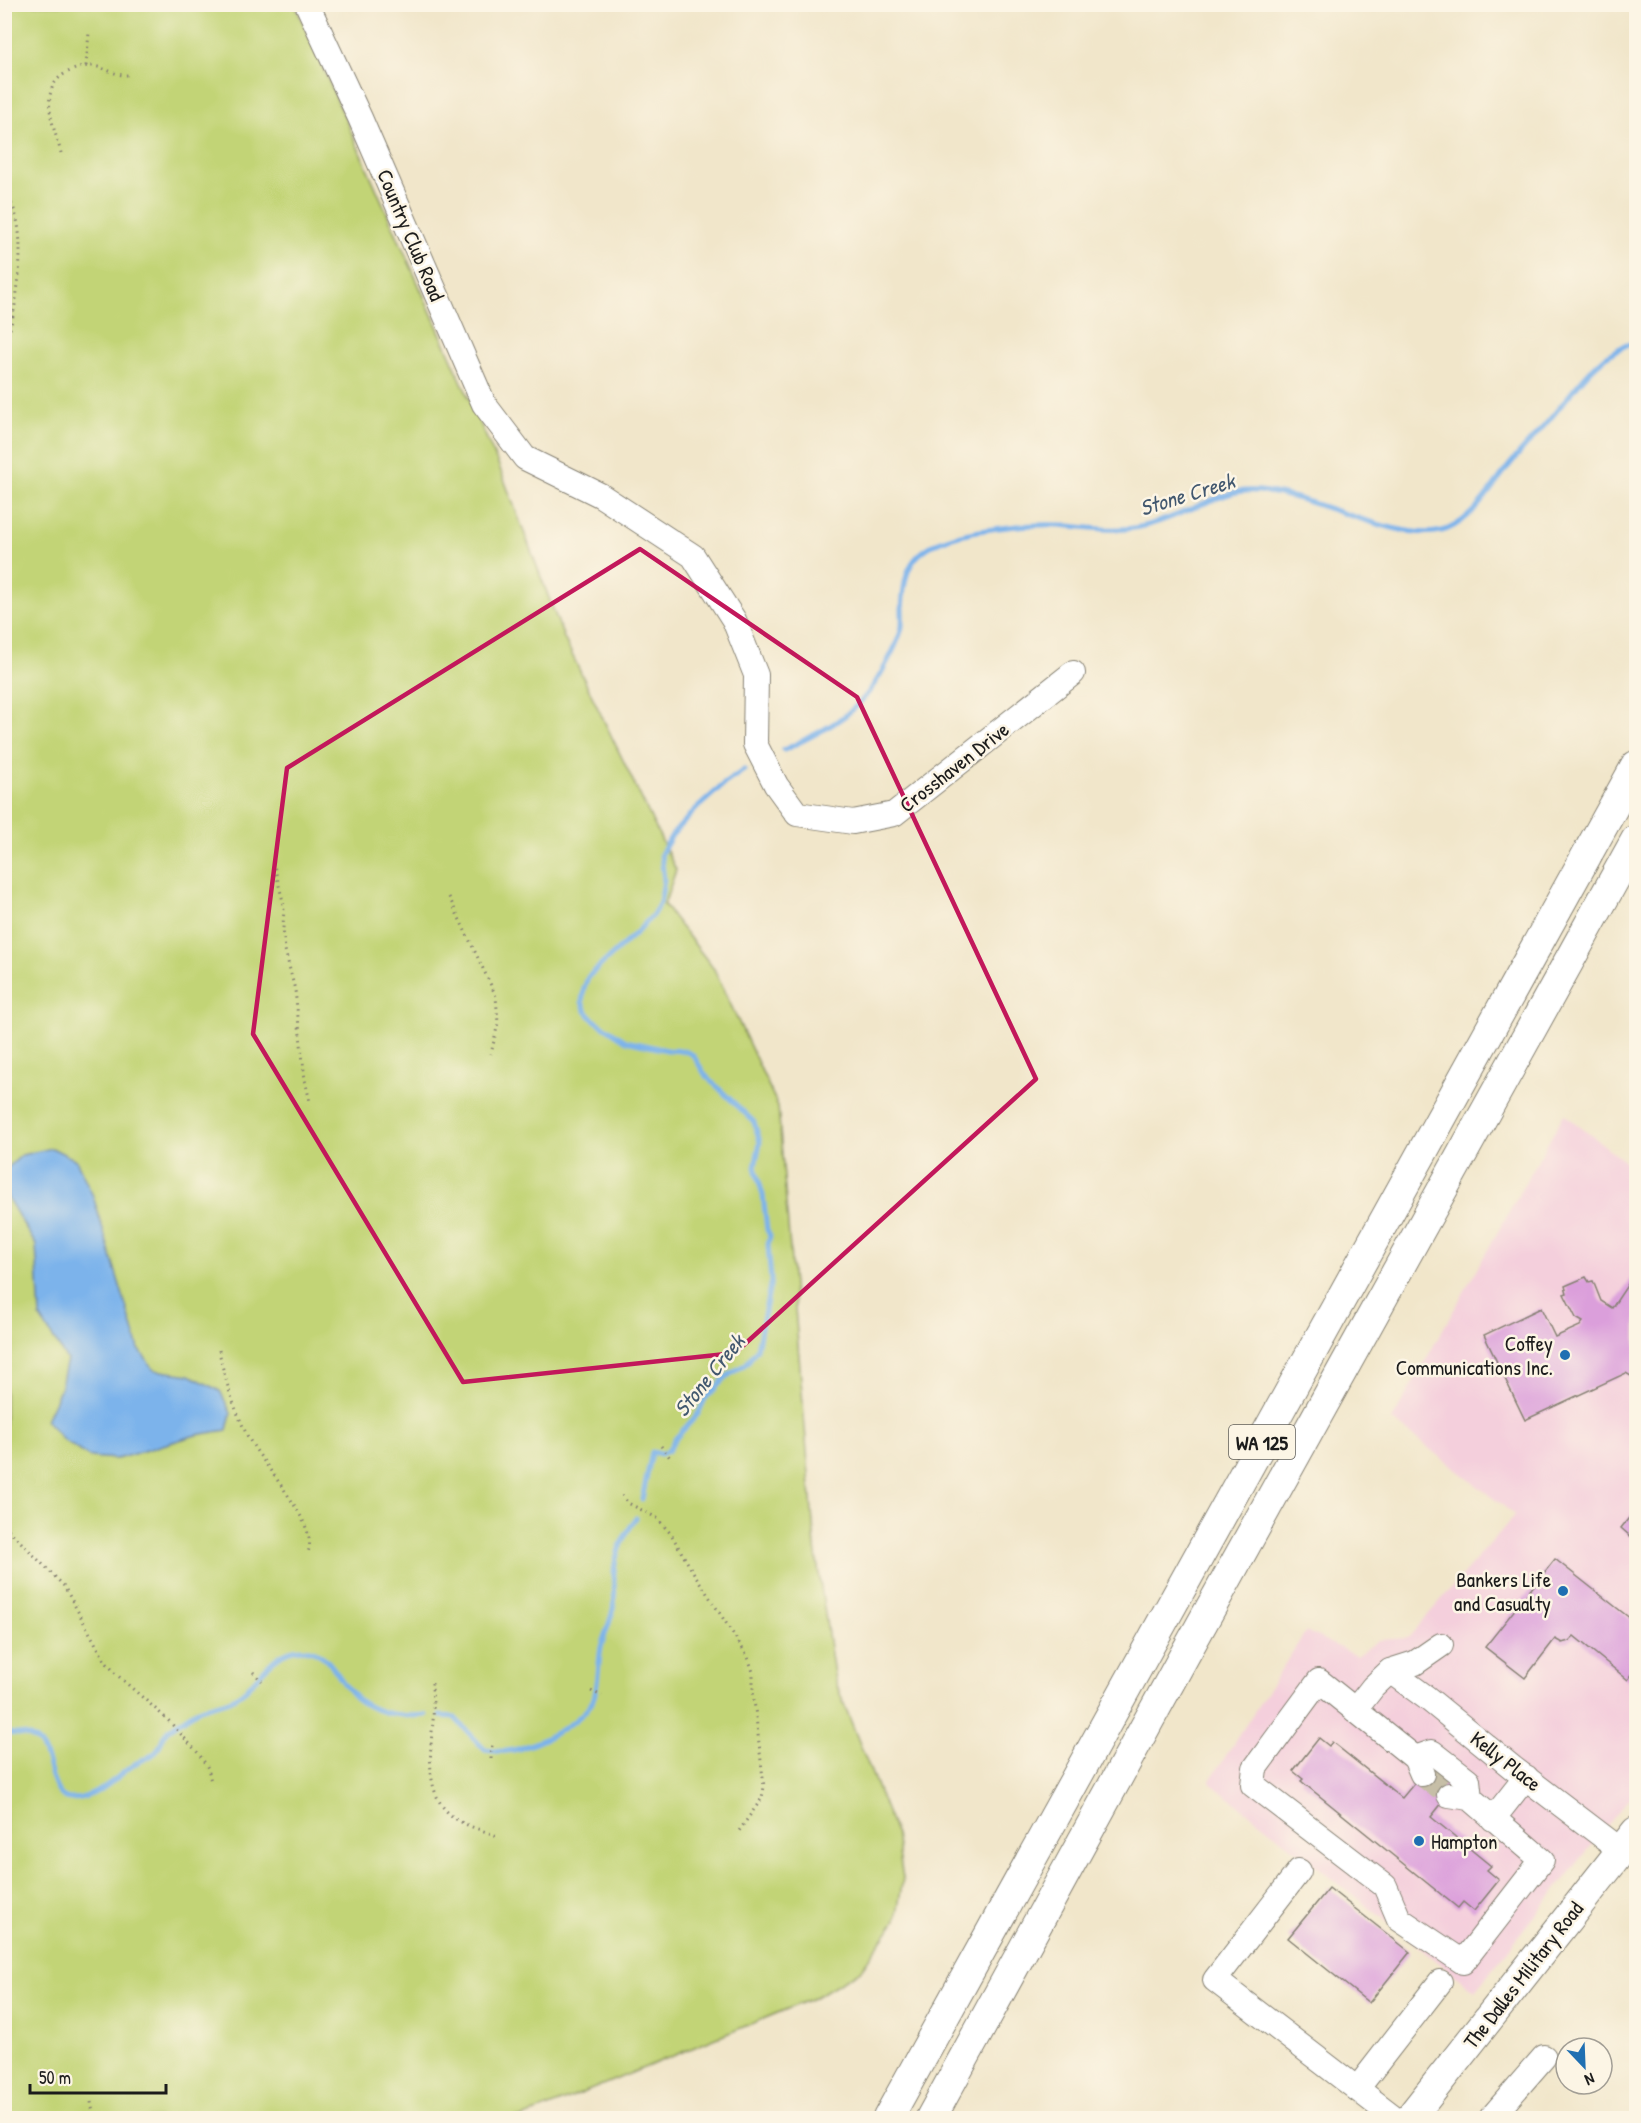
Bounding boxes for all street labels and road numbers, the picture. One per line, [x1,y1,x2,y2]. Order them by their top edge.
street label: Country Club Road [370,165,452,305]
street label: Crosshaven Drive [893,715,1015,819]
road number: WA 125 [1229,1425,1295,1459]
street label: Kelly Place [1465,1724,1547,1798]
street label: The Dalles Military Road [1456,1895,1590,2055]

